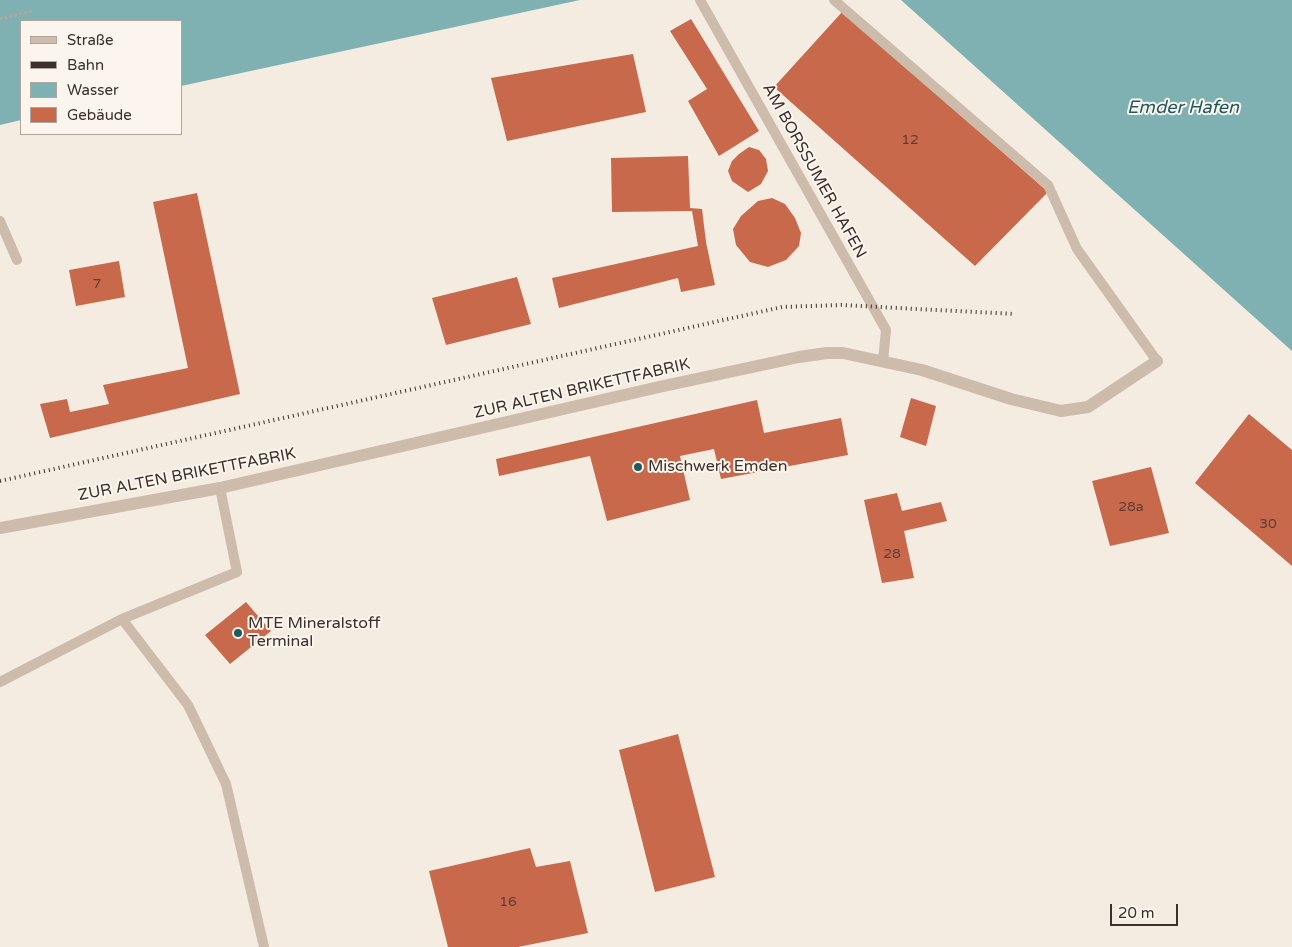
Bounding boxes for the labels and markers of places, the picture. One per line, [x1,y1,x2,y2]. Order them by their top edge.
place label: Mischwerk Emden [648,457,787,477]
marker: Mischwerk Emden [632,461,644,473]
place label: MTE Mineralstoff Terminal [248,614,380,652]
marker: MTE Mineralstoff Terminal [232,627,244,639]

